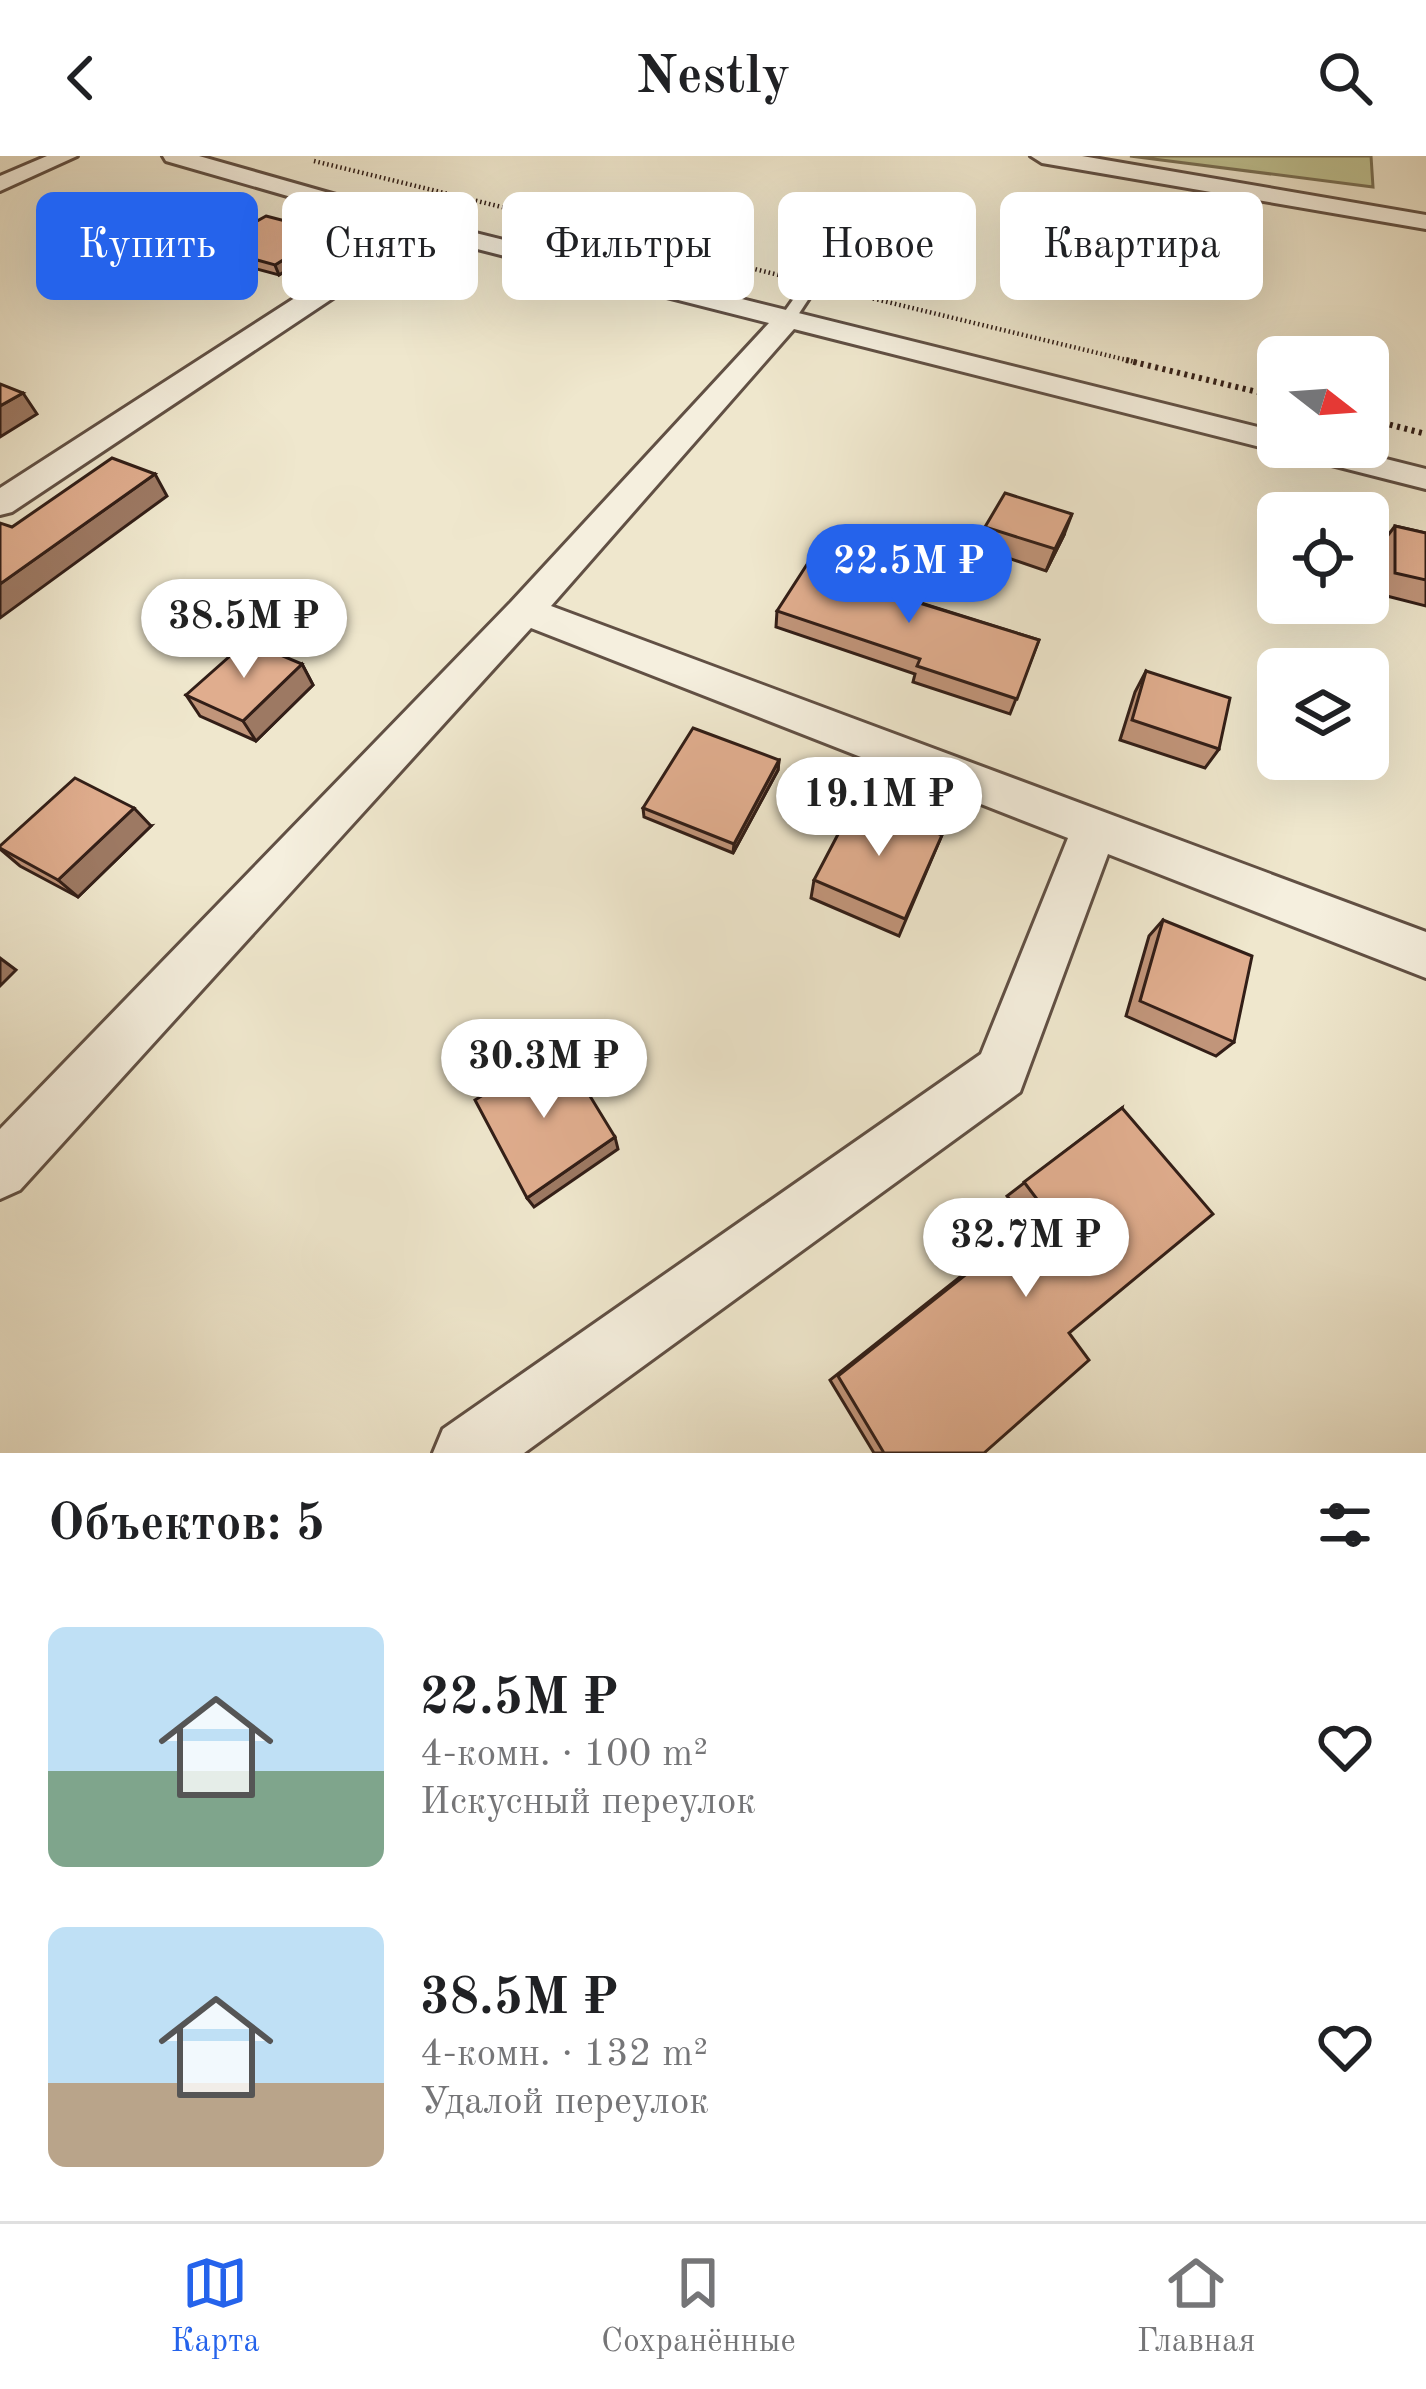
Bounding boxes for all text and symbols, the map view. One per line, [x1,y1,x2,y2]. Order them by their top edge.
icon: back [48,45,114,111]
icon: search [1312,45,1378,111]
text: Nestly [636,51,790,105]
chip: Купить [36,192,258,300]
chip: Снять [282,192,478,300]
chip: Фильтры [502,192,754,300]
chip: Новое [778,192,976,300]
chip: Квартира [1000,192,1263,300]
north arrow [1257,336,1389,468]
map controls [1257,336,1389,780]
button: locate [1257,492,1389,624]
pin: 22.5M ₽ [798,524,1020,626]
text: 22.5M ₽ [833,543,985,582]
pin: 38.5M ₽ [133,579,355,681]
text: 38.5M ₽ [168,598,320,637]
button: layers [1257,648,1389,780]
pin: 19.1M ₽ [768,757,990,859]
text: 19.1M ₽ [803,776,955,815]
pin: 30.3M ₽ [433,1019,655,1121]
text: 30.3M ₽ [468,1038,620,1077]
pin: 32.7M ₽ [915,1198,1137,1300]
text: 32.7M ₽ [950,1217,1102,1256]
icon: filters [1312,1492,1378,1558]
text: Объектов: 5 [48,1500,325,1551]
text: 22.5M ₽ [420,1674,619,1725]
icon: home [144,1675,288,1819]
icon: heart [1312,1714,1378,1780]
text: 4-комн. · 100 m² [420,1735,708,1774]
text: Искусный переулок [420,1783,756,1822]
text: 38.5M ₽ [420,1974,619,2025]
icon: home [144,1975,288,2119]
icon: heart [1312,2014,1378,2080]
text: 4-комн. · 132 m² [420,2035,708,2074]
text: Удалой переулок [420,2083,709,2122]
tab: Карта [171,2250,260,2363]
tab: Сохранённые [601,2250,796,2363]
tab: Главная [1137,2250,1255,2363]

